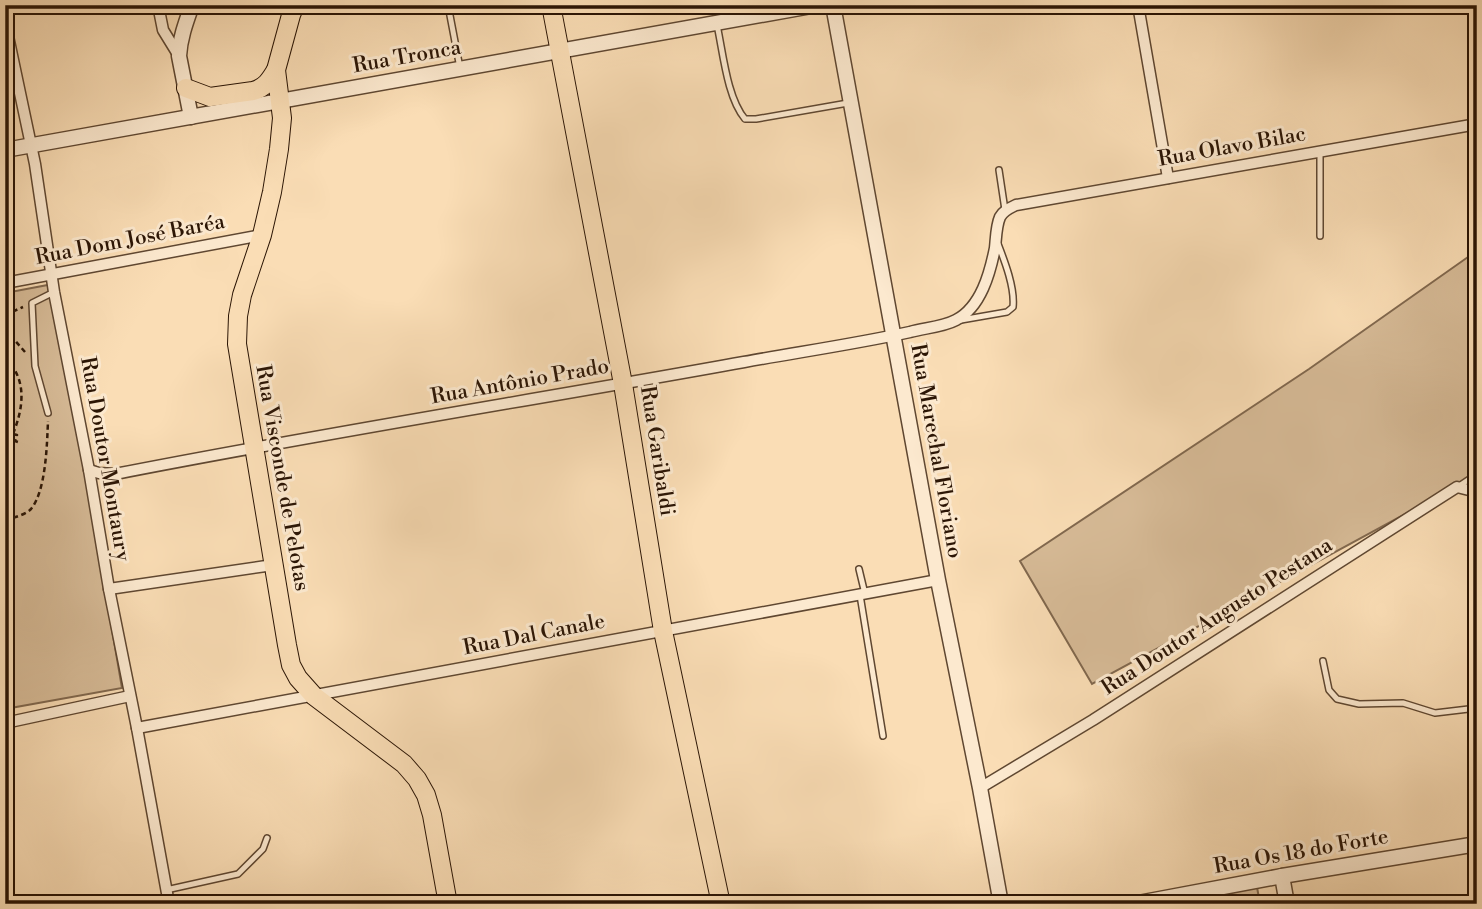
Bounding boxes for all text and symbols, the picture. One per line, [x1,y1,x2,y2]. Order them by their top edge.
street label: Rua Tronca [351,35,464,79]
street label: Rua Olavo Bilac [1156,121,1308,173]
street label: Rua Dom José Baréa [33,209,227,271]
street label: Rua Marechal Floriano [904,342,968,560]
street label: Rua Antônio Prado [429,354,611,410]
street label: Rua Doutor Montaury [74,355,136,564]
street label: Rua Visconde de Pelotas [249,363,315,593]
street label: Rua Garibaldi [634,384,680,518]
street label: Rua Doutor Augusto Pestana [1097,532,1338,701]
street label: Rua Dal Canale [461,609,607,661]
street label: Rua Os 18 do Forte [1212,824,1390,880]

